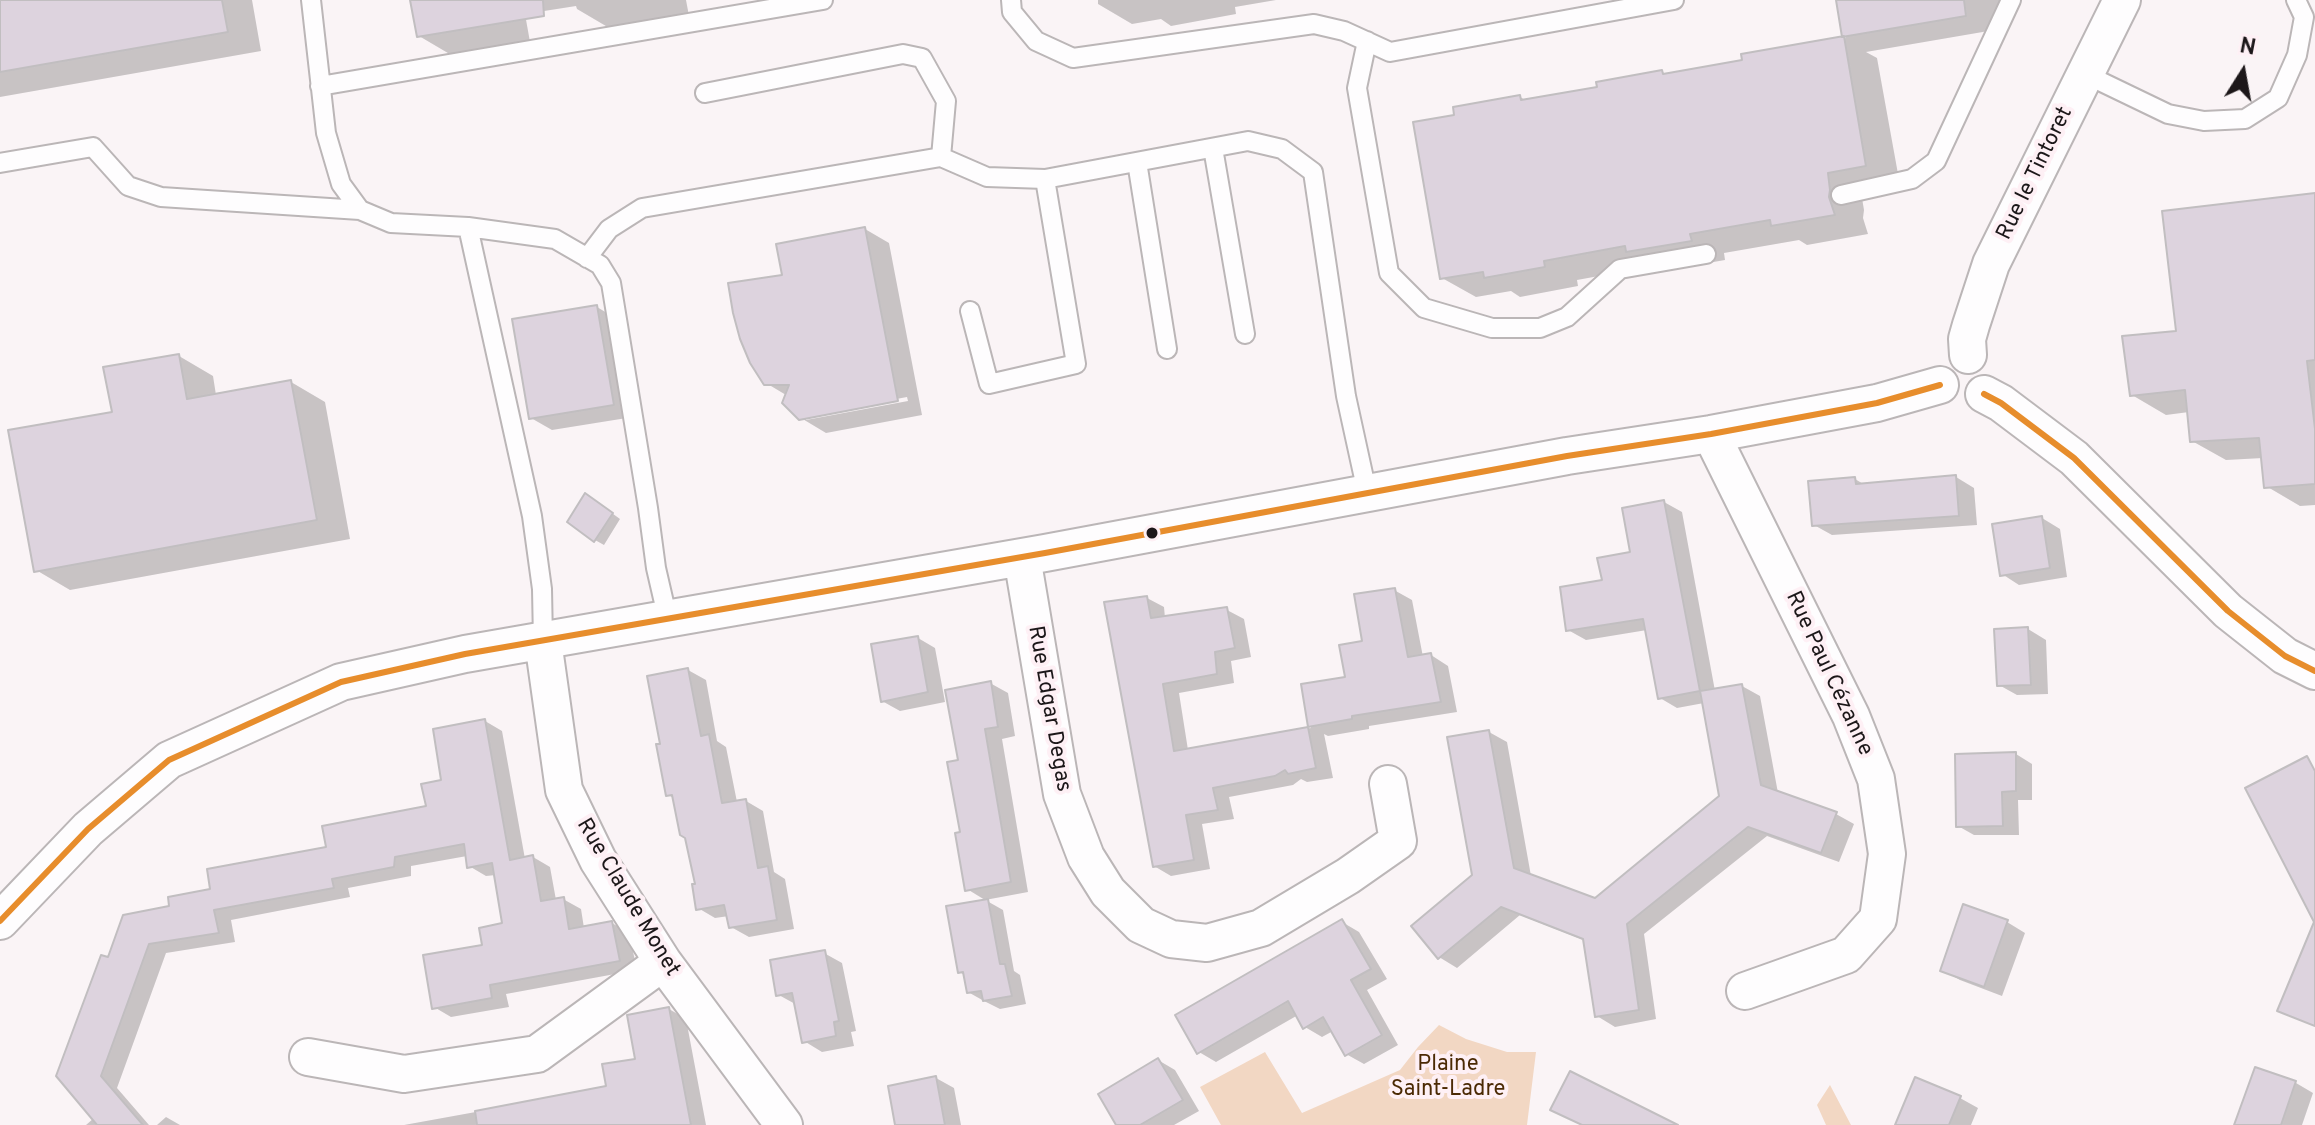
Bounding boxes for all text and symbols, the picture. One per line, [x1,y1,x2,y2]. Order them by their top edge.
north arrow [2203,32,2283,112]
text: N [2237,33,2258,63]
street label: Rue le Tintoret [1992,103,2080,245]
unlabelled marker [1144,525,1160,541]
street label: Rue Paul Cézanne [1778,588,1878,760]
street label: Rue Edgar Degas [1020,624,1076,794]
street label: Rue Claude Monet [570,814,684,982]
park label: Plaine Saint-Ladre [1391,1053,1505,1104]

